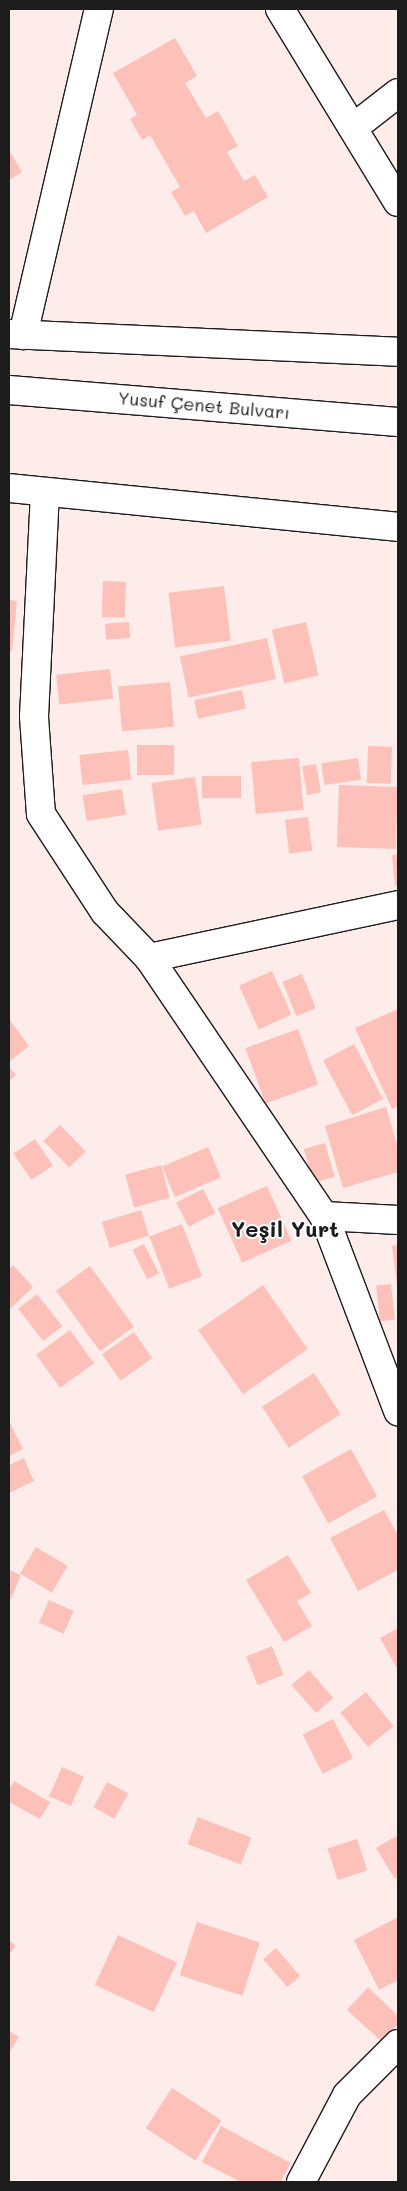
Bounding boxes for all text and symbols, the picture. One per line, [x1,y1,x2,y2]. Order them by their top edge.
street label: Yusuf Çenet Bulvarı [117,387,291,423]
district label: Yeşil Yurt [231,1216,339,1242]

